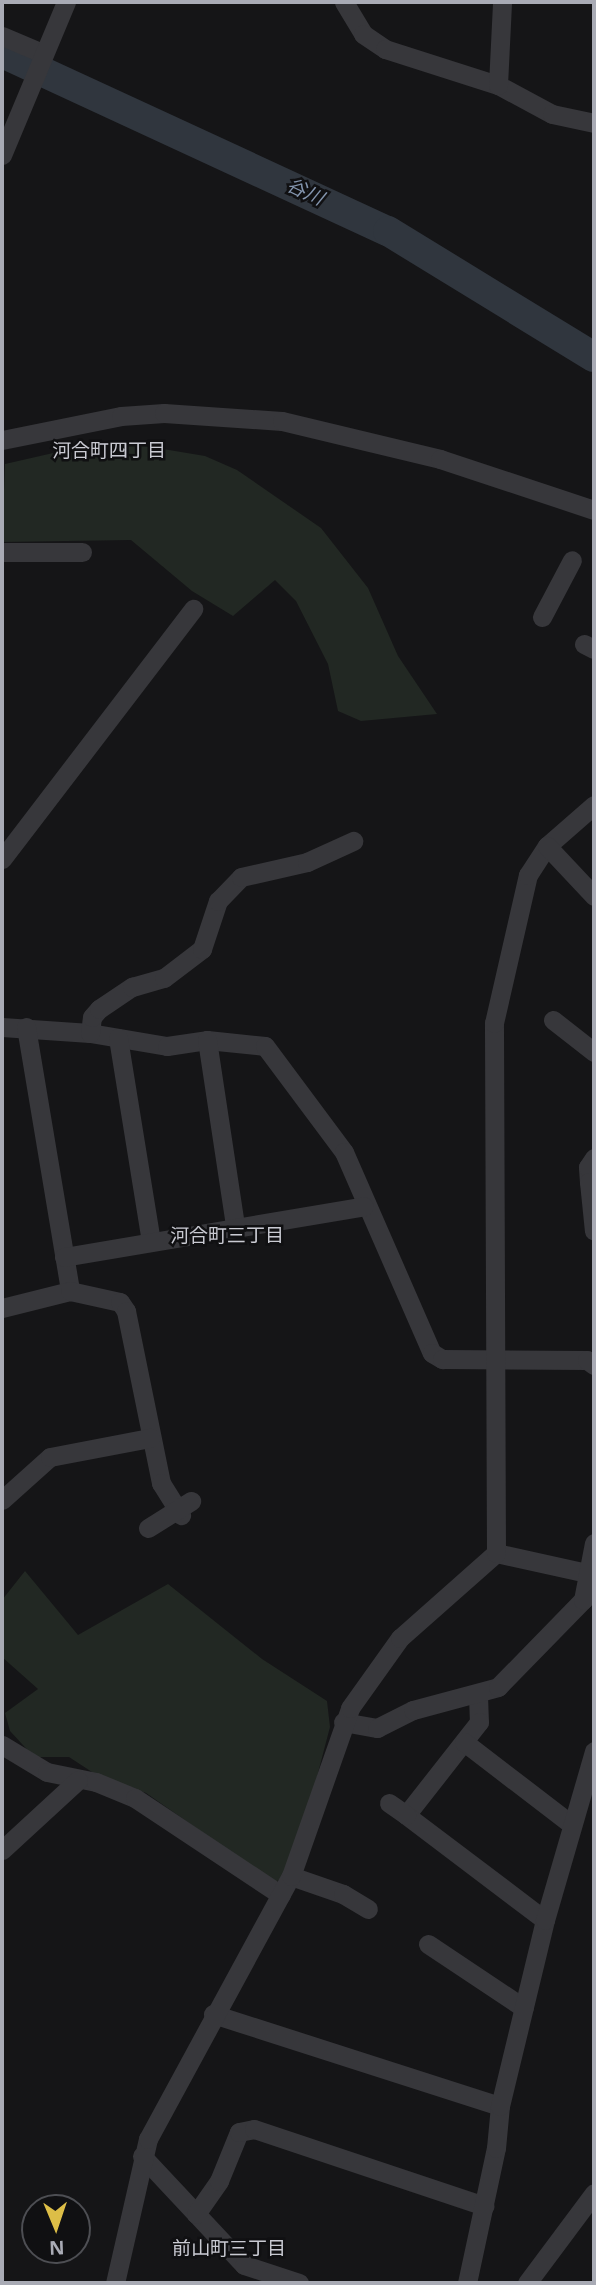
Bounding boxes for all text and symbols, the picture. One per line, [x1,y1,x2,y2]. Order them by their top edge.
water label: 谷川 [283,174,327,210]
district label: 河合町四丁目 [52,440,166,462]
district label: 河合町三丁目 [170,1225,284,1247]
north arrow [21,2194,91,2264]
text: N [48,2235,65,2261]
district label: 前山町三丁目 [172,2238,286,2260]

